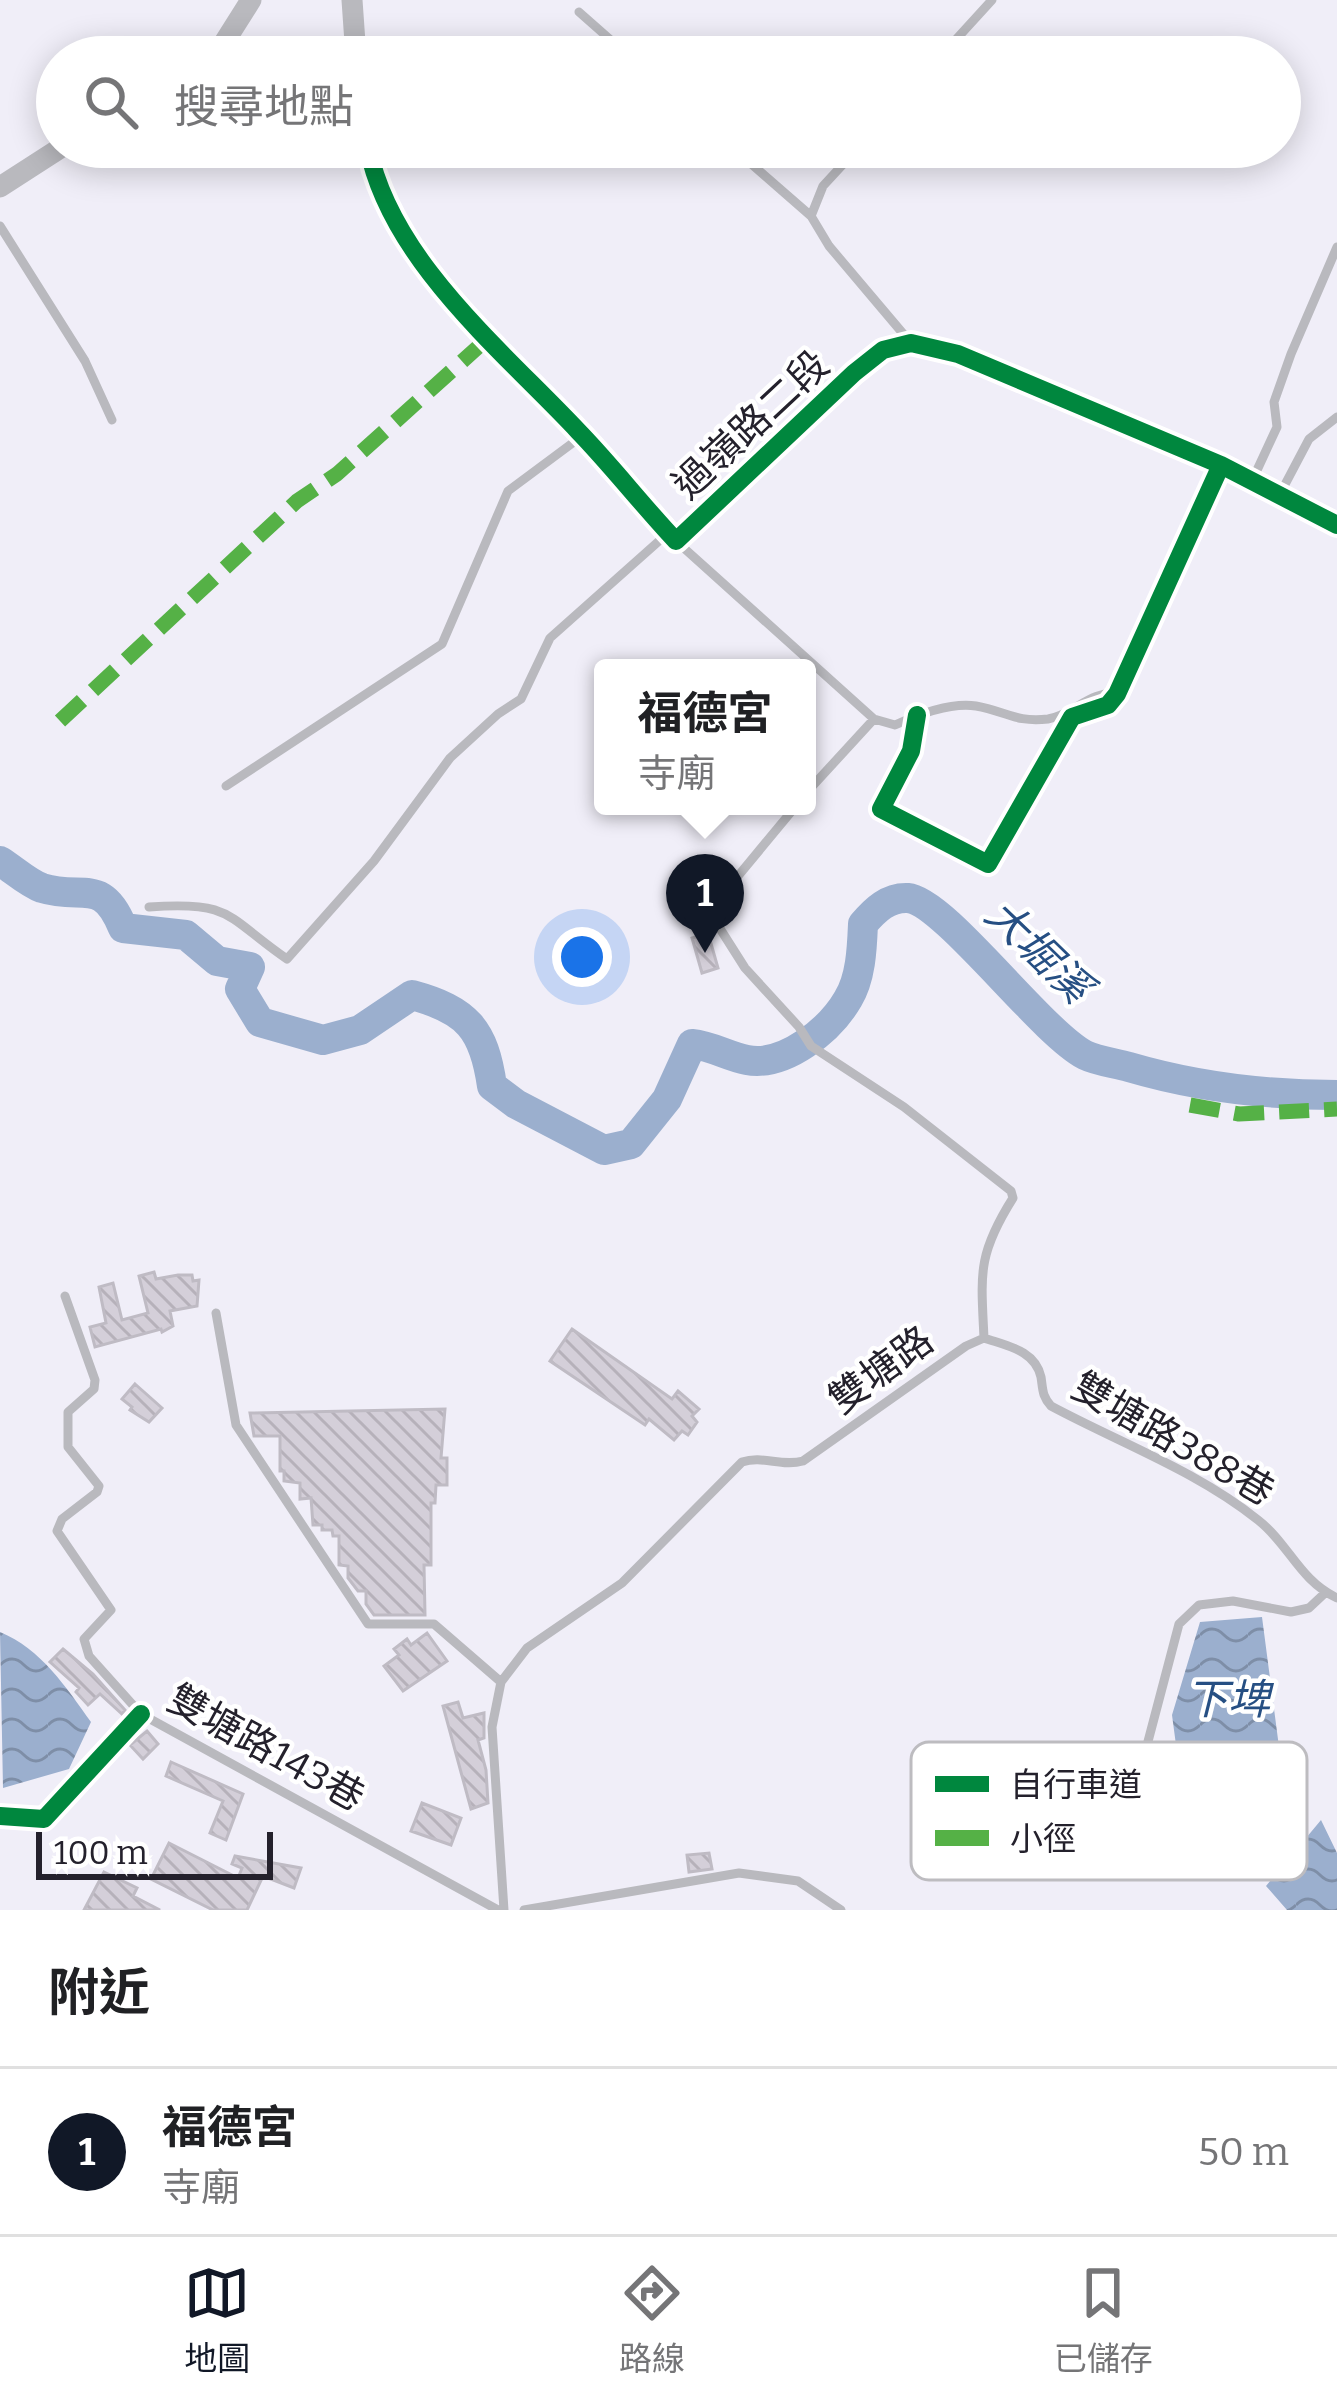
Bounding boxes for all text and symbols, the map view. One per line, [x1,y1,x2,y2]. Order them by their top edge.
search box [36,36,1301,168]
icon: search [78,69,144,135]
text: 搜尋地點 [174,80,354,134]
street label: 過嶺路二段 [664,342,838,508]
popup [594,659,816,815]
text: 福德宮 [637,687,773,741]
text: 寺廟 [637,751,716,797]
pin: 1 [666,854,744,953]
water label: 大堀溪 [975,889,1104,1016]
your location [552,927,612,987]
street label: 雙塘路 [820,1317,942,1423]
street label: 雙塘路388巷 [1064,1363,1282,1515]
street label: 雙塘路143巷 [160,1675,372,1821]
water label: 下埤 [1186,1675,1275,1725]
legend [911,1742,1307,1880]
text: 自行車道 [1010,1765,1142,1805]
text: 小徑 [1010,1819,1076,1859]
scale bar [36,1826,273,1879]
text: 100 m [54,1833,148,1873]
text: 附近 [48,1962,150,2024]
text: 福德宮 [162,2101,297,2155]
text: 1 [79,2129,95,2175]
text: 50 m [1198,2129,1289,2175]
text: 寺廟 [162,2165,240,2211]
tab: 地圖 [184,2260,250,2380]
tab: 路線 [619,2260,685,2380]
tab: 已儲存 [1054,2260,1153,2380]

